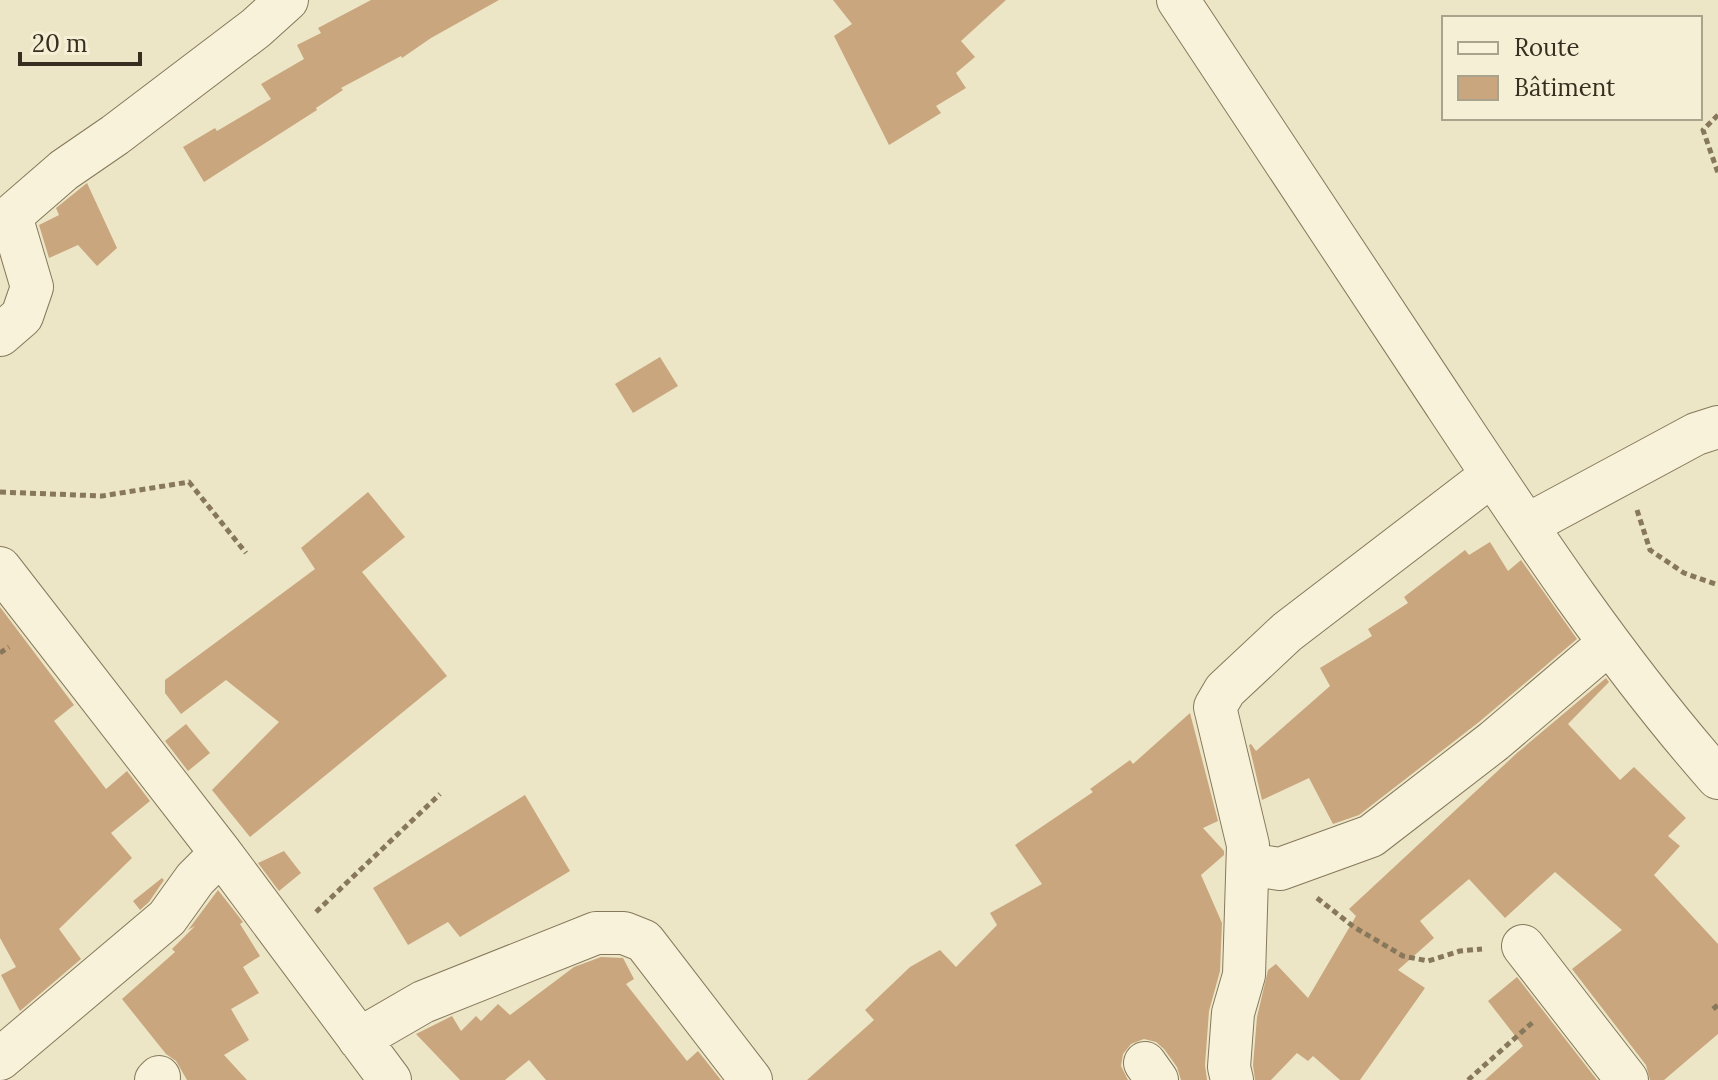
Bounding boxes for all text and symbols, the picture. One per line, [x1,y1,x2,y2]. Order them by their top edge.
scale bar [20,16,140,66]
legend [1442,16,1702,120]
text: 20 m [32,28,88,59]
text: Route [1514,32,1580,63]
text: Bâtiment [1514,72,1616,103]

